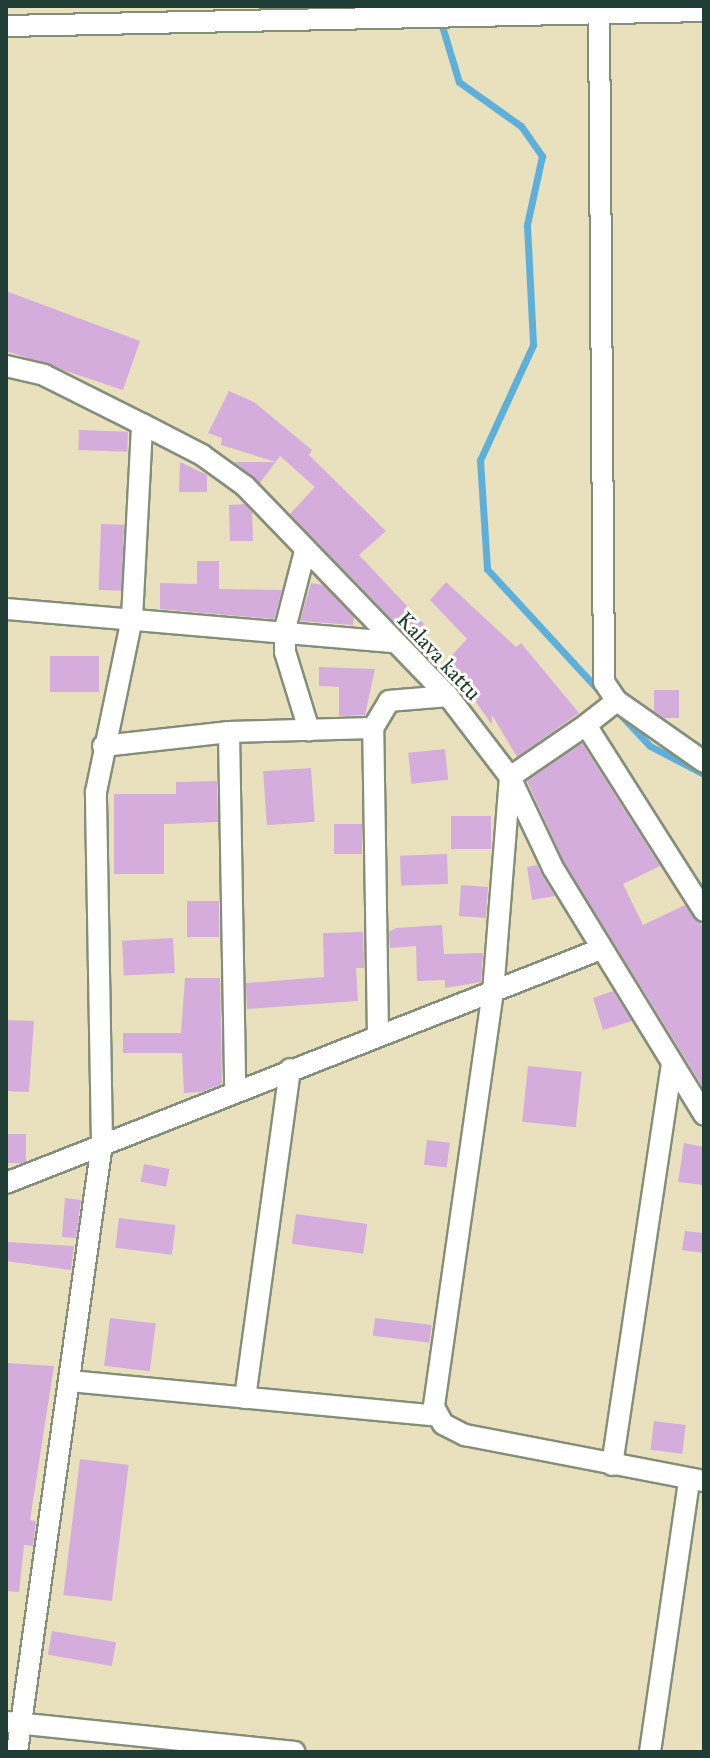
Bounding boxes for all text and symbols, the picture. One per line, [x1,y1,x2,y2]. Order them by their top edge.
street label: Kalava kattu [391,606,487,706]

